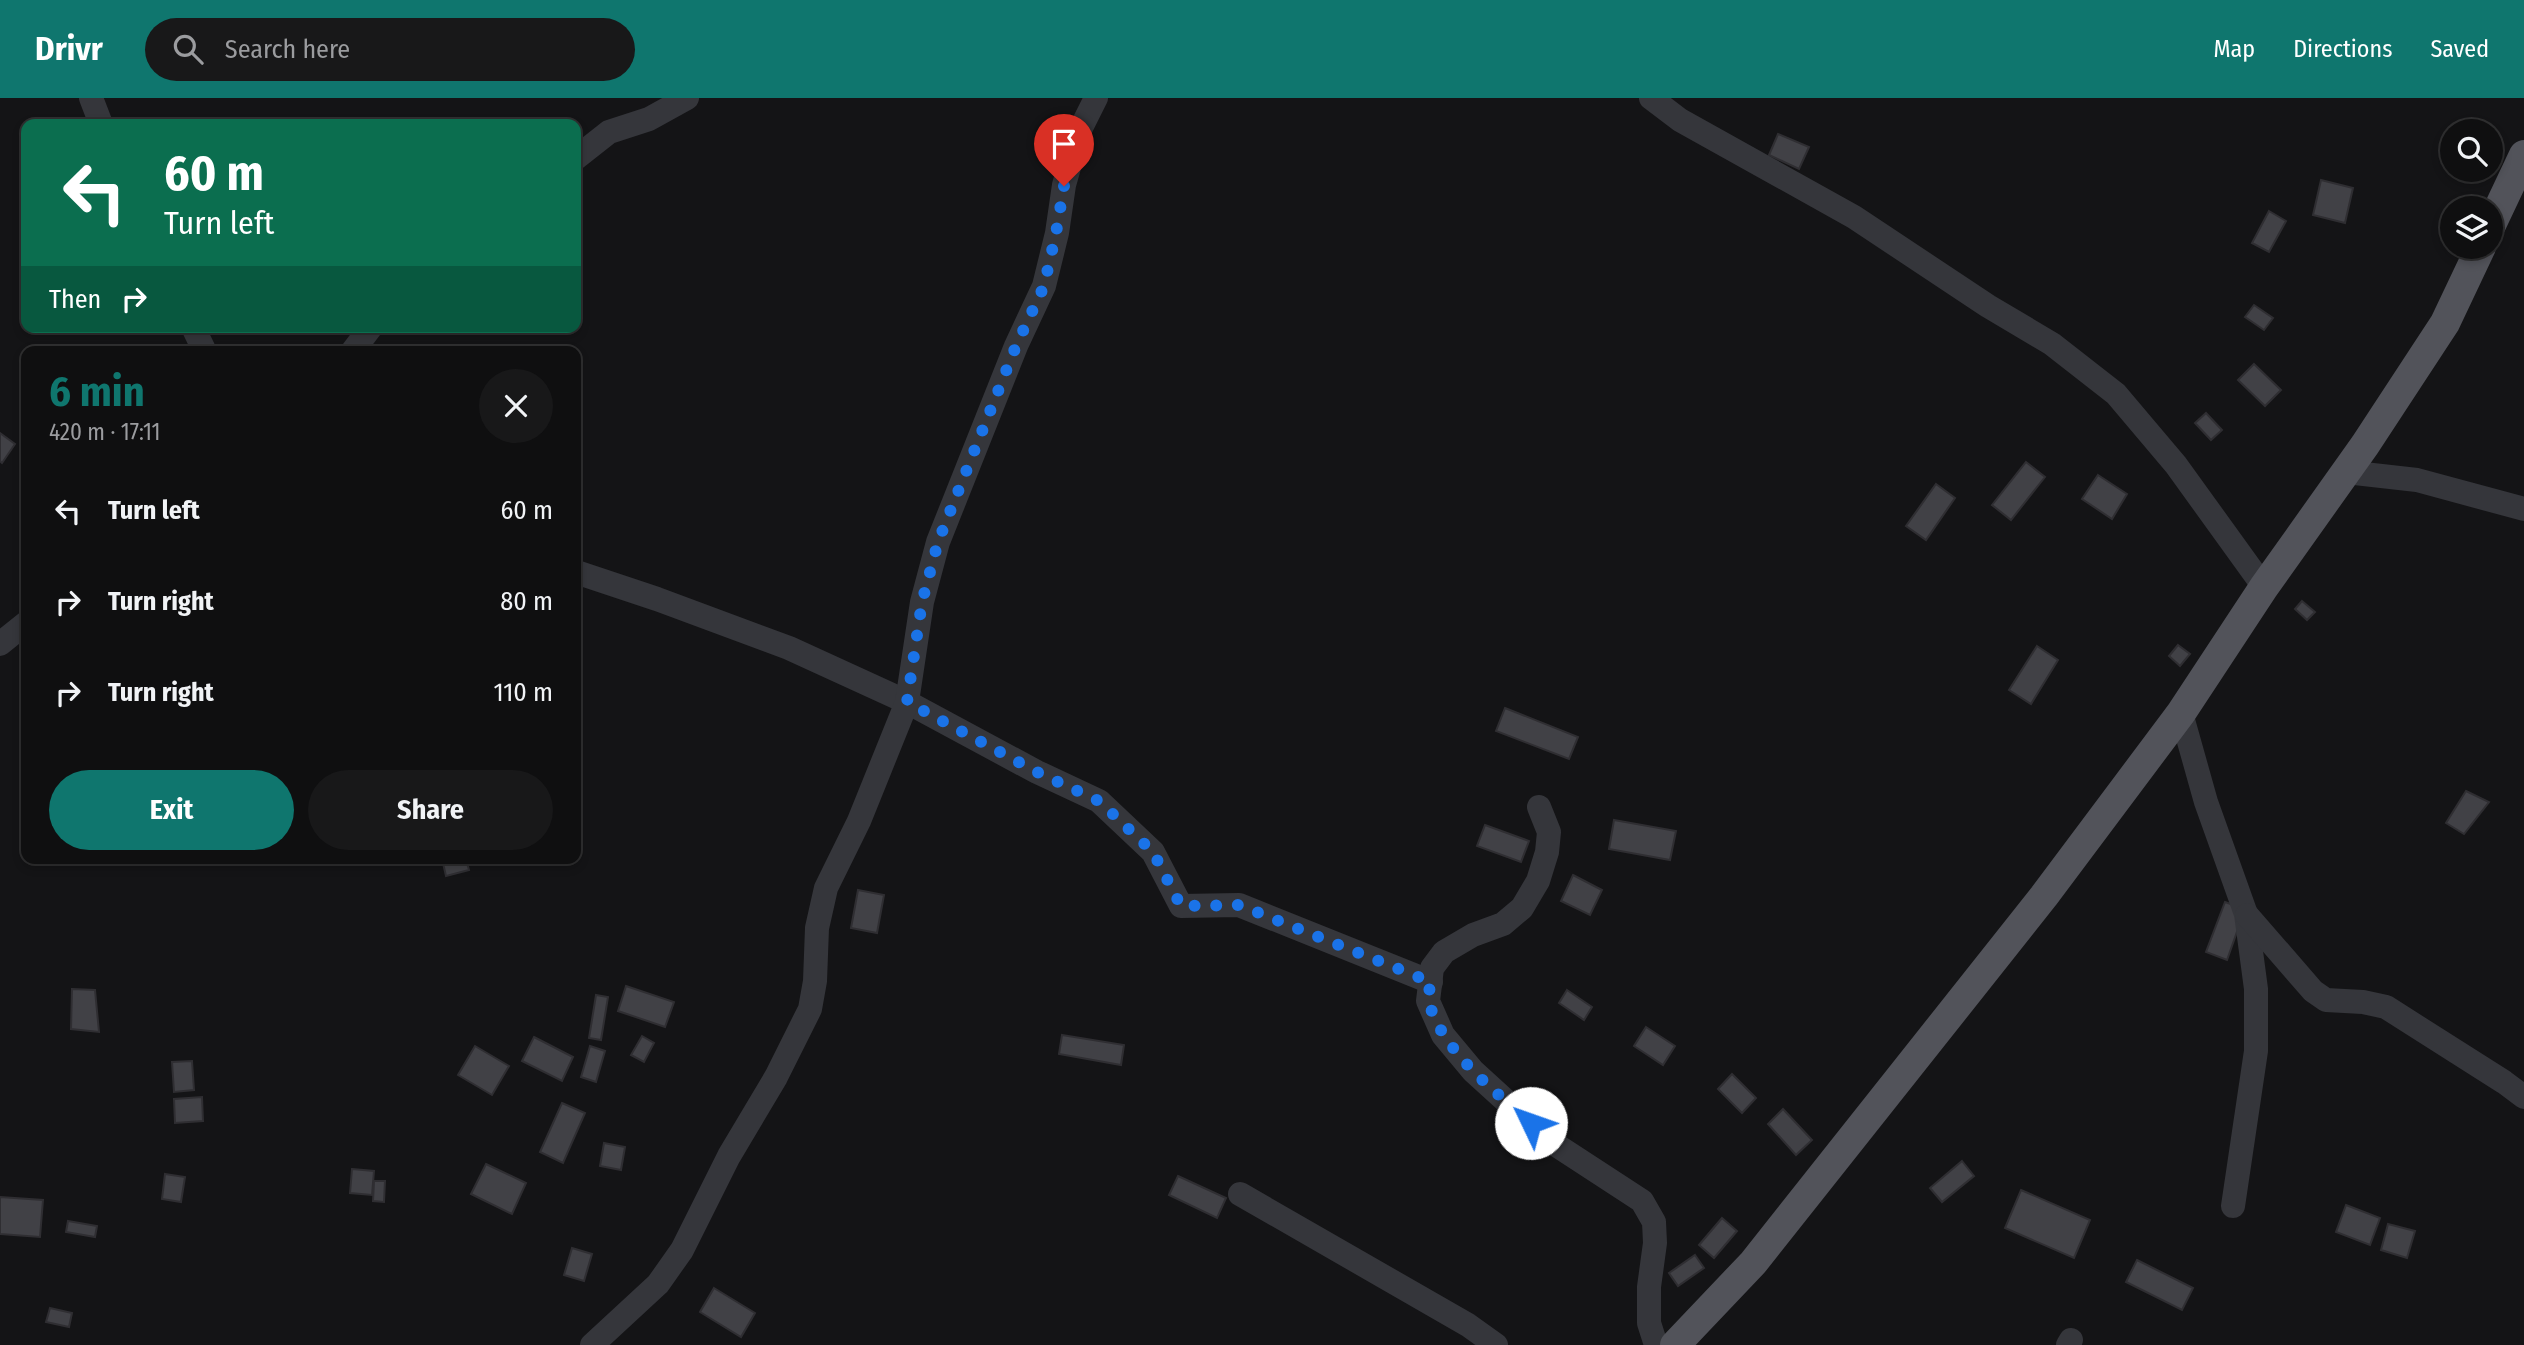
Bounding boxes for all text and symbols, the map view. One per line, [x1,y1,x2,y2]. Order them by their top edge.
search box [145,18,635,81]
text: Drivr [35,29,103,69]
icon: search [169,30,207,68]
text: Search here [225,34,350,65]
text: Map [2214,35,2255,63]
text: Directions [2293,35,2392,63]
text: Saved [2430,35,2489,63]
pin [1034,114,1094,186]
map controls [2440,119,2503,259]
button: search [2440,119,2503,182]
icon: arrive [1045,125,1083,163]
text: 60 m [164,144,264,203]
icon: left [49,147,140,238]
button: layers [2440,196,2503,259]
text: Turn left [164,204,274,242]
icon: right [115,280,153,318]
text: Then [49,284,101,315]
text: 6 min [49,367,145,417]
button: close [479,369,553,443]
text: 420 m · 17:11 [49,418,161,446]
icon: left [49,492,87,530]
text: Turn left [108,495,200,526]
text: 60 m [500,495,553,526]
icon: right [49,583,87,621]
text: Turn right [108,586,214,617]
text: 80 m [500,586,553,617]
icon: right [49,674,87,712]
text: Turn right [108,677,214,708]
text: 110 m [493,677,553,708]
button: Exit [49,770,294,850]
button: Share [308,770,553,850]
position arrow [1494,1086,1568,1160]

